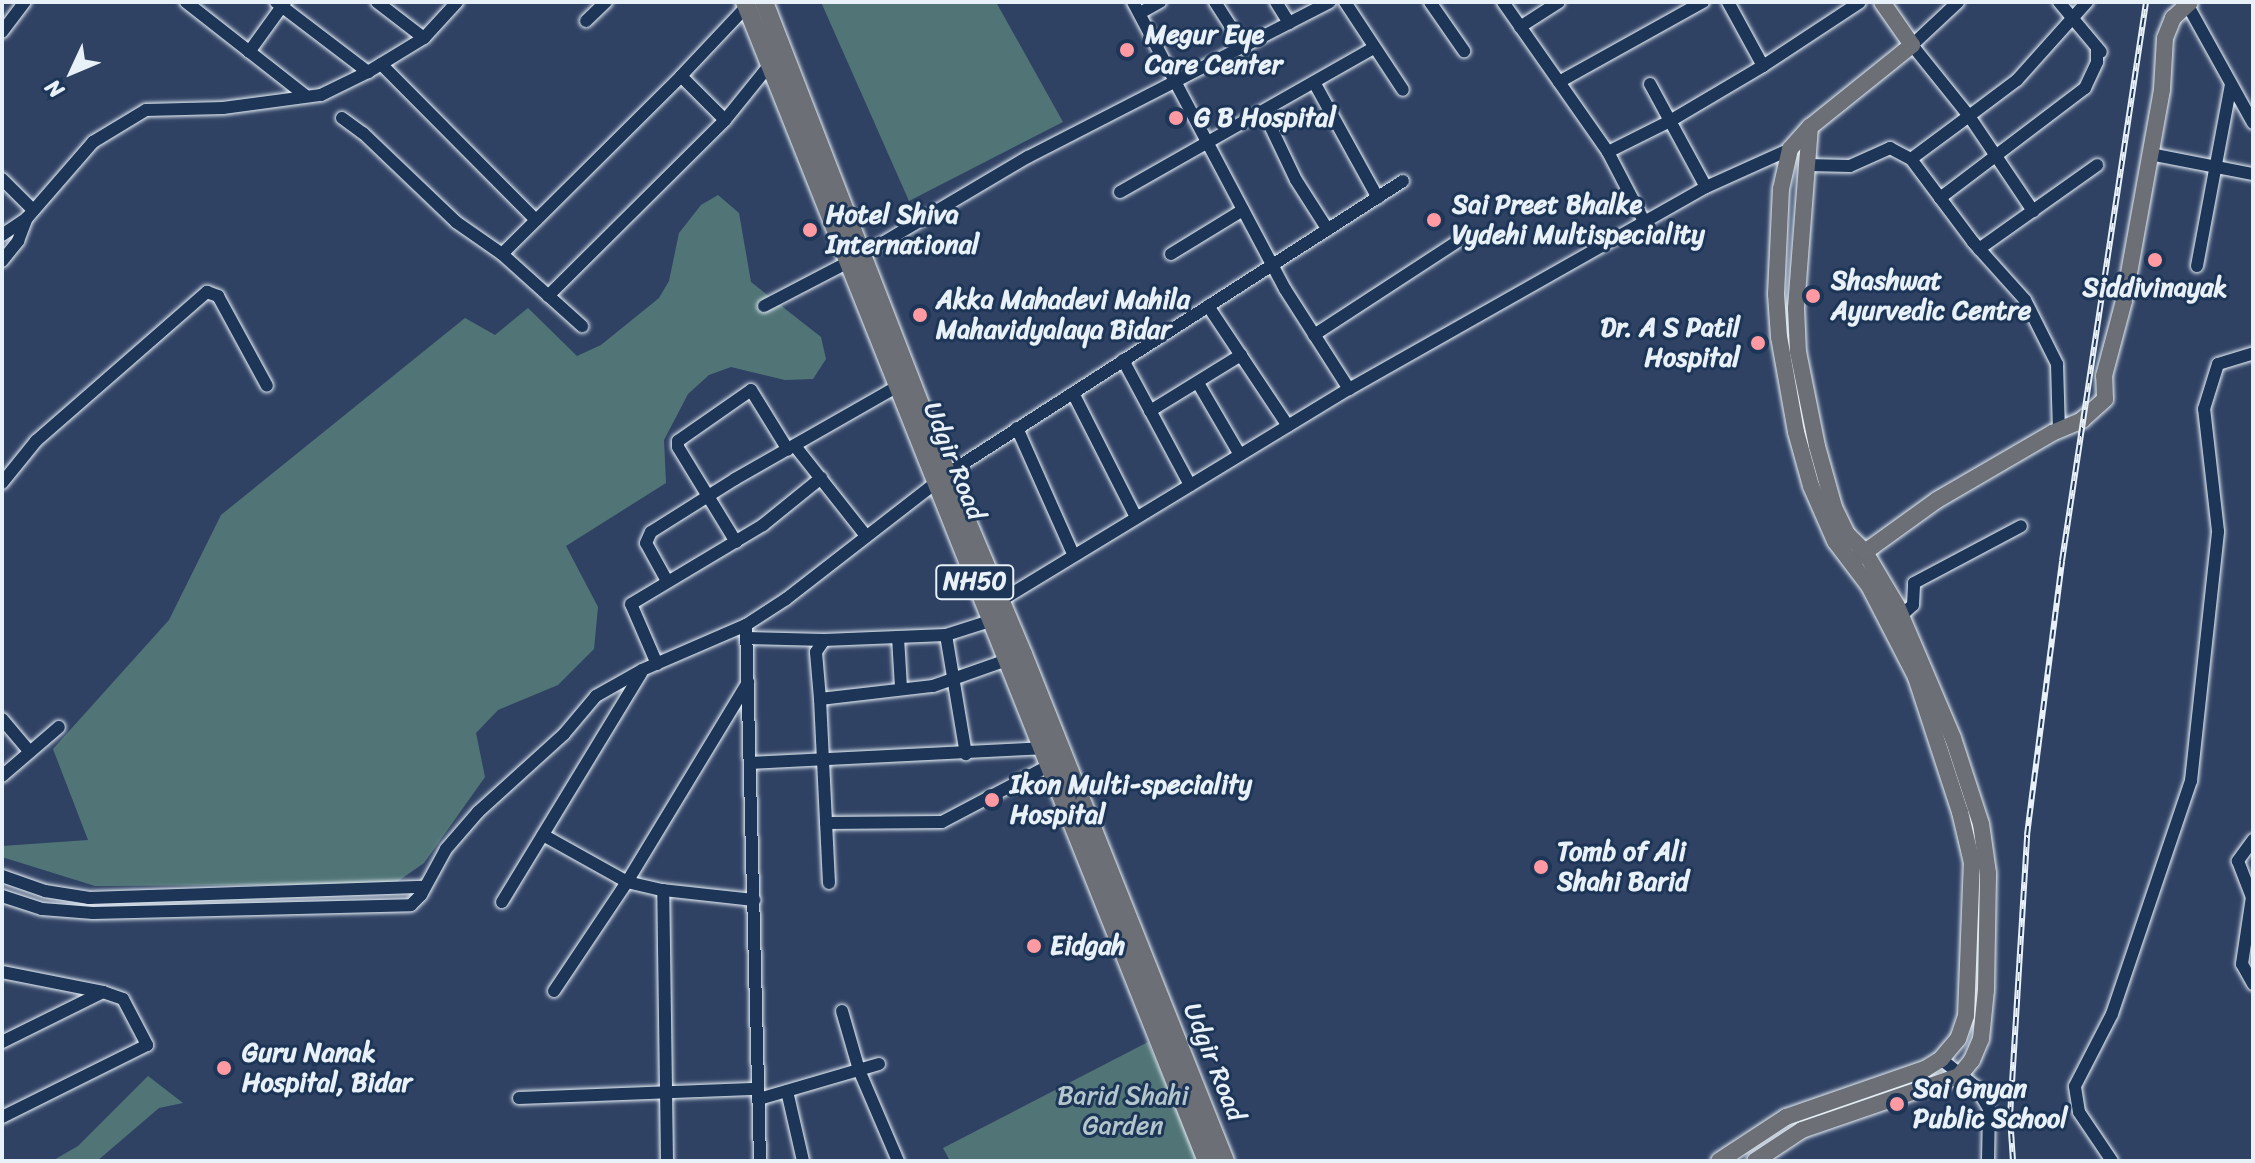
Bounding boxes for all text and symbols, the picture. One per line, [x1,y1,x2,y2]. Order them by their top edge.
place label: Megur Eye Care Center [1145,19,1284,80]
north arrow [32,32,112,112]
marker: Megur Eye Care Center [1116,39,1138,61]
text: N [35,70,74,108]
place label: G B Hospital [1194,102,1336,134]
marker: G B Hospital [1165,107,1187,129]
place label: Sai Preet Bhalke Vydehi Multispeciality [1452,189,1704,250]
place label: Hotel Shiva International [826,199,979,260]
marker: Sai Preet Bhalke Vydehi Multispeciality [1423,209,1445,231]
marker: Hotel Shiva International [801,221,819,239]
marker: Siddivinayak [2146,251,2164,269]
place label: Shashwat Ayurvedic Centre [1831,265,2031,326]
place label: Siddivinayak [2083,272,2227,304]
place label: Akka Mahadevi Mahila Mahavidyalaya Bidar [936,284,1189,346]
marker: Shashwat Ayurvedic Centre [1802,285,1824,307]
marker: Akka Mahadevi Mahila Mahavidyalaya Bidar [911,306,929,324]
place label: Dr. A S Patil Hospital [1600,312,1740,374]
marker: Dr. A S Patil Hospital [1747,332,1769,354]
street label: Udgir Road [916,397,992,525]
road number: NH50 [935,562,1015,602]
place label: Ikon Multi-speciality Hospital [1010,769,1251,830]
marker: Ikon Multi-speciality Hospital [981,789,1003,811]
place label: Tomb of Ali Shahi Barid [1557,836,1689,898]
marker: Tomb of Ali Shahi Barid [1532,858,1550,876]
place label: Eidgah [1050,930,1125,962]
marker: Eidgah [1025,937,1043,955]
street label: Udgir Road [1176,998,1252,1126]
place label: Guru Nanak Hospital, Bidar [242,1037,412,1098]
marker: Guru Nanak Hospital, Bidar [213,1057,235,1079]
place label: Sai Gnyan Public School [1913,1073,2068,1134]
park label: Barid Shahi Garden [1057,1080,1189,1142]
marker: Sai Gnyan Public School [1888,1095,1906,1113]

